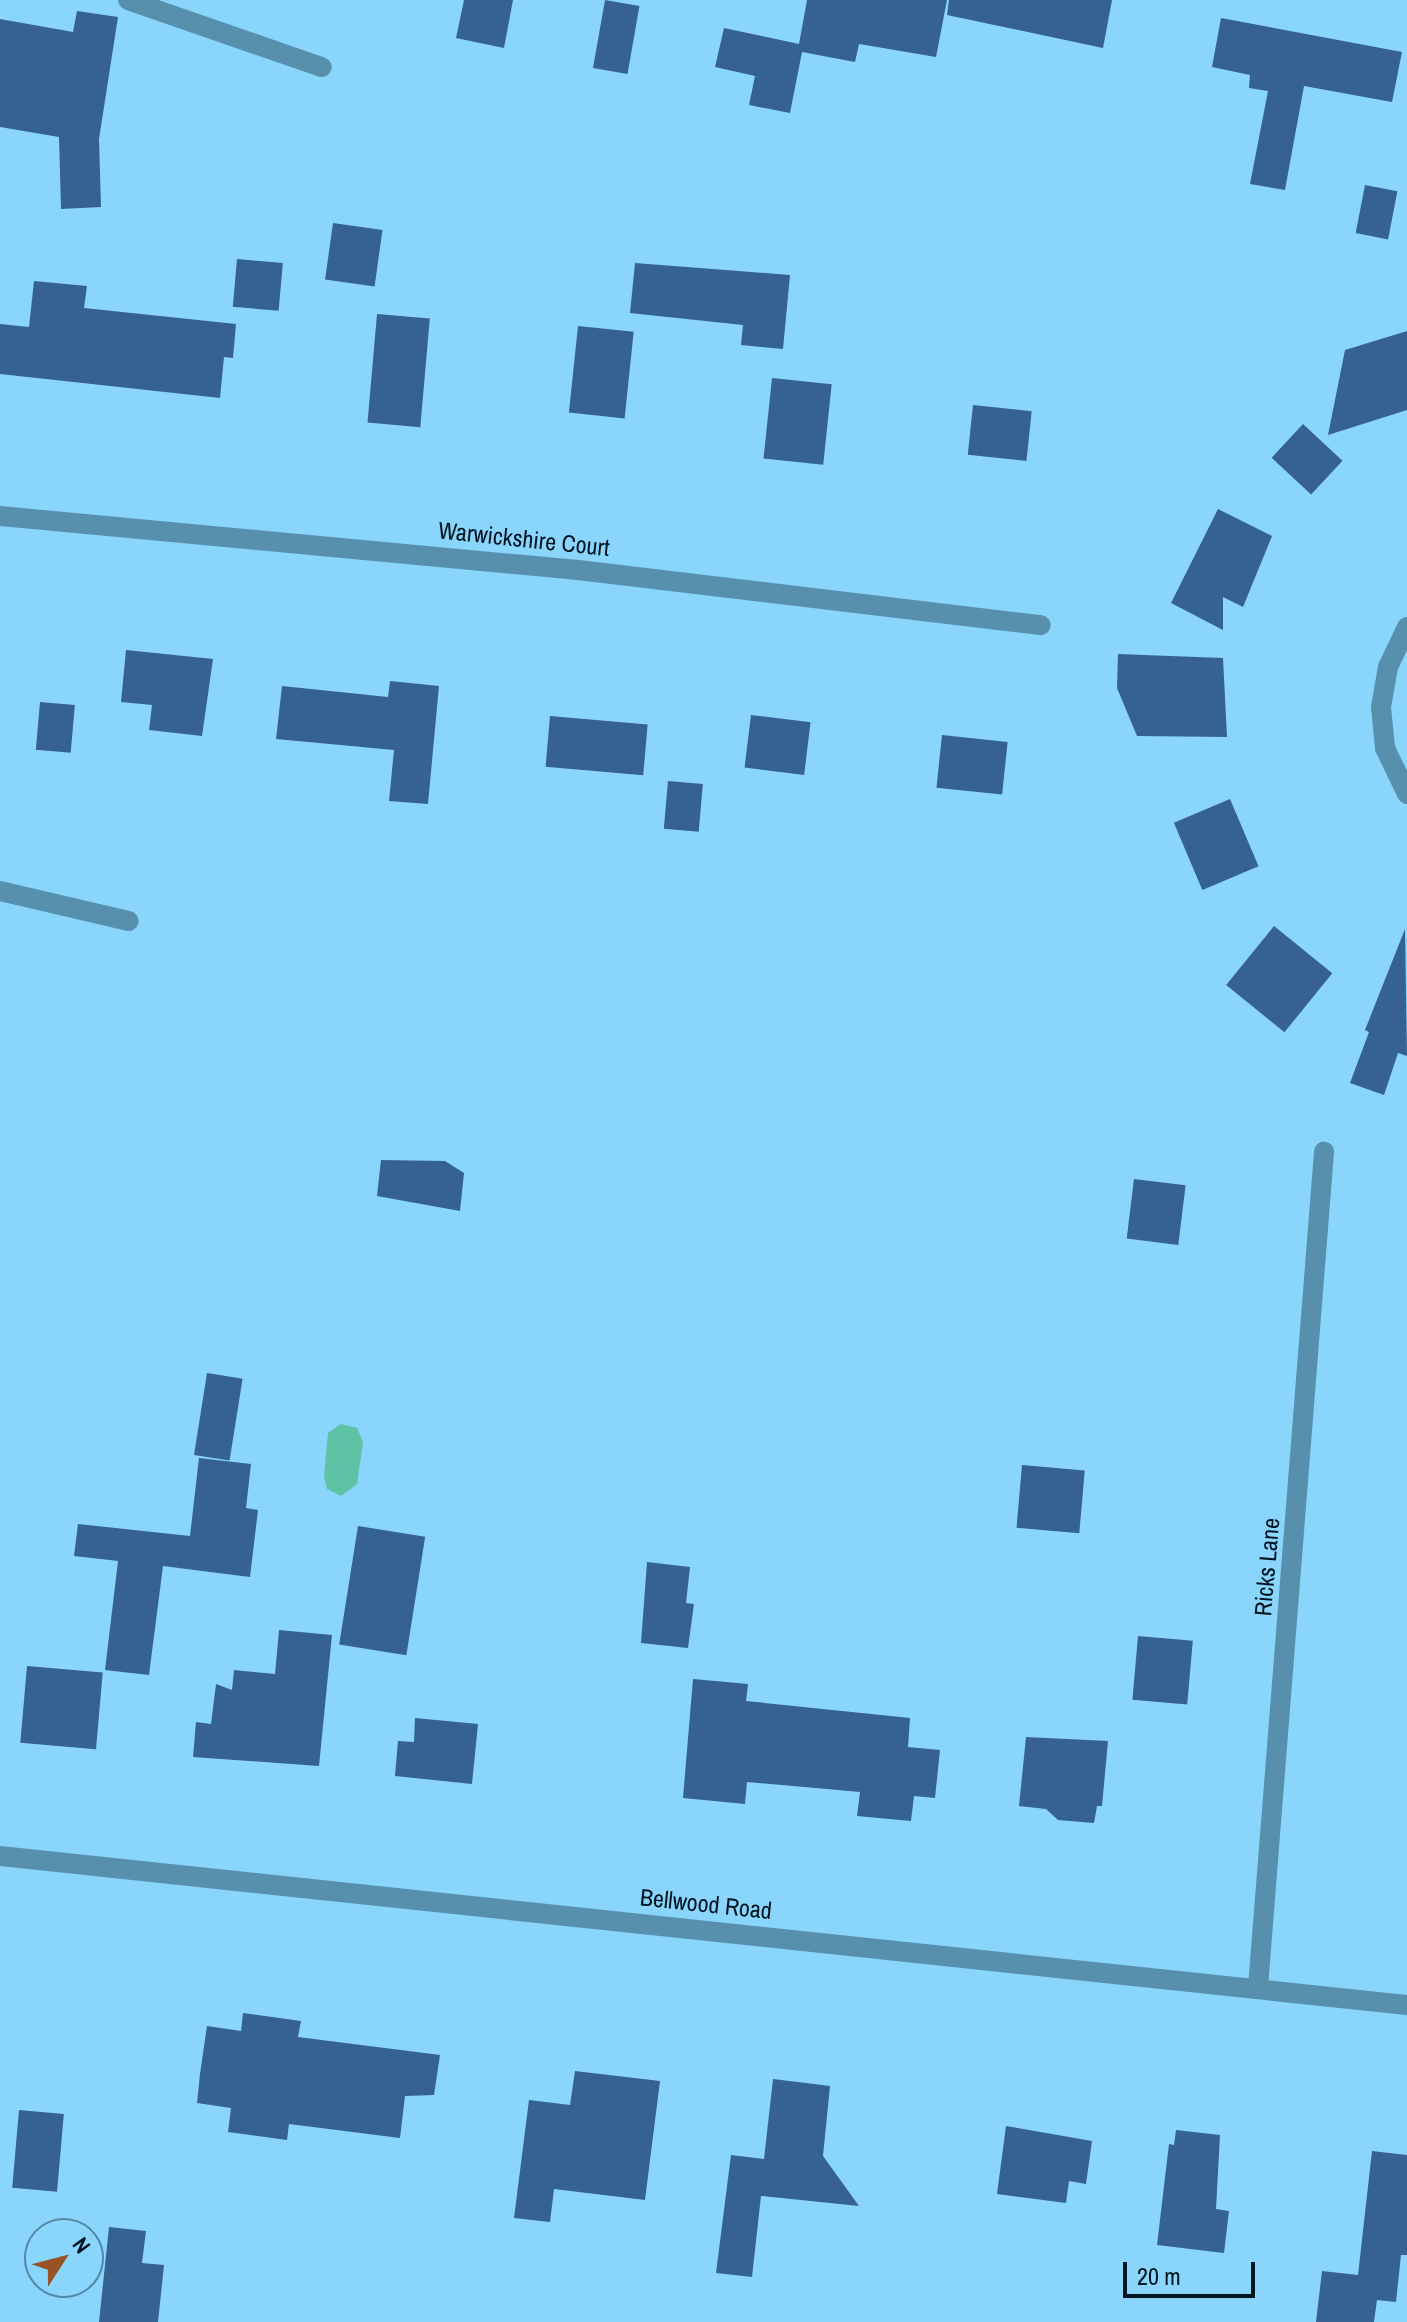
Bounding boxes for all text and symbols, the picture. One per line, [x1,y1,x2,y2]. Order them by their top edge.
street label: Warwickshire Court [437,516,611,562]
street label: Ricks Lane [1248,1517,1286,1617]
street label: Bellwood Road [639,1883,773,1925]
north arrow [24,2218,104,2298]
text: N [66,2231,98,2259]
scale bar [1127,2246,1259,2296]
text: 20 m [1137,2260,1181,2292]

